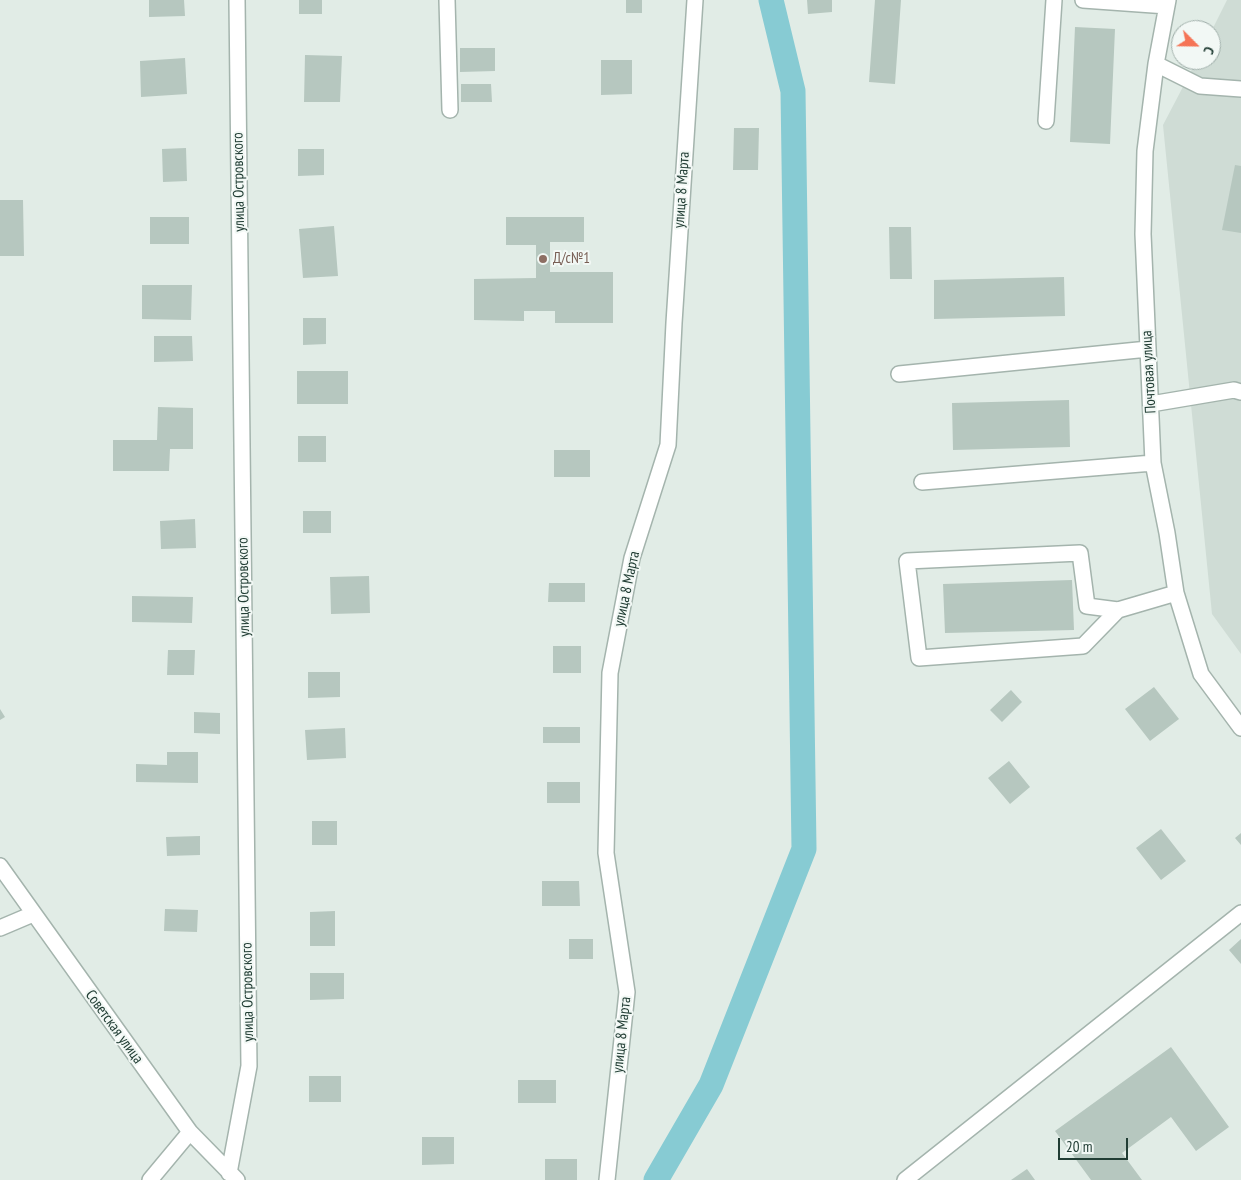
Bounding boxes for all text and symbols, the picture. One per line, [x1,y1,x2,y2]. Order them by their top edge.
north arrow [1171,20,1221,70]
text: С [1199,44,1218,57]
street label: улица Островского [229,132,249,232]
street label: улица 8 Марта [670,151,694,229]
place label: Д/с№1 [553,250,590,268]
marker: Д/с№1 [537,253,549,265]
street label: Почтовая улица [1138,330,1160,414]
street label: улица Островского [234,537,254,637]
street label: улица 8 Марта [610,550,644,628]
street label: улица Островского [238,942,258,1042]
street label: Советская улица [81,987,147,1067]
street label: улица 8 Марта [609,996,635,1074]
scale bar [1061,1128,1131,1160]
text: 20 m [1066,1137,1092,1156]

